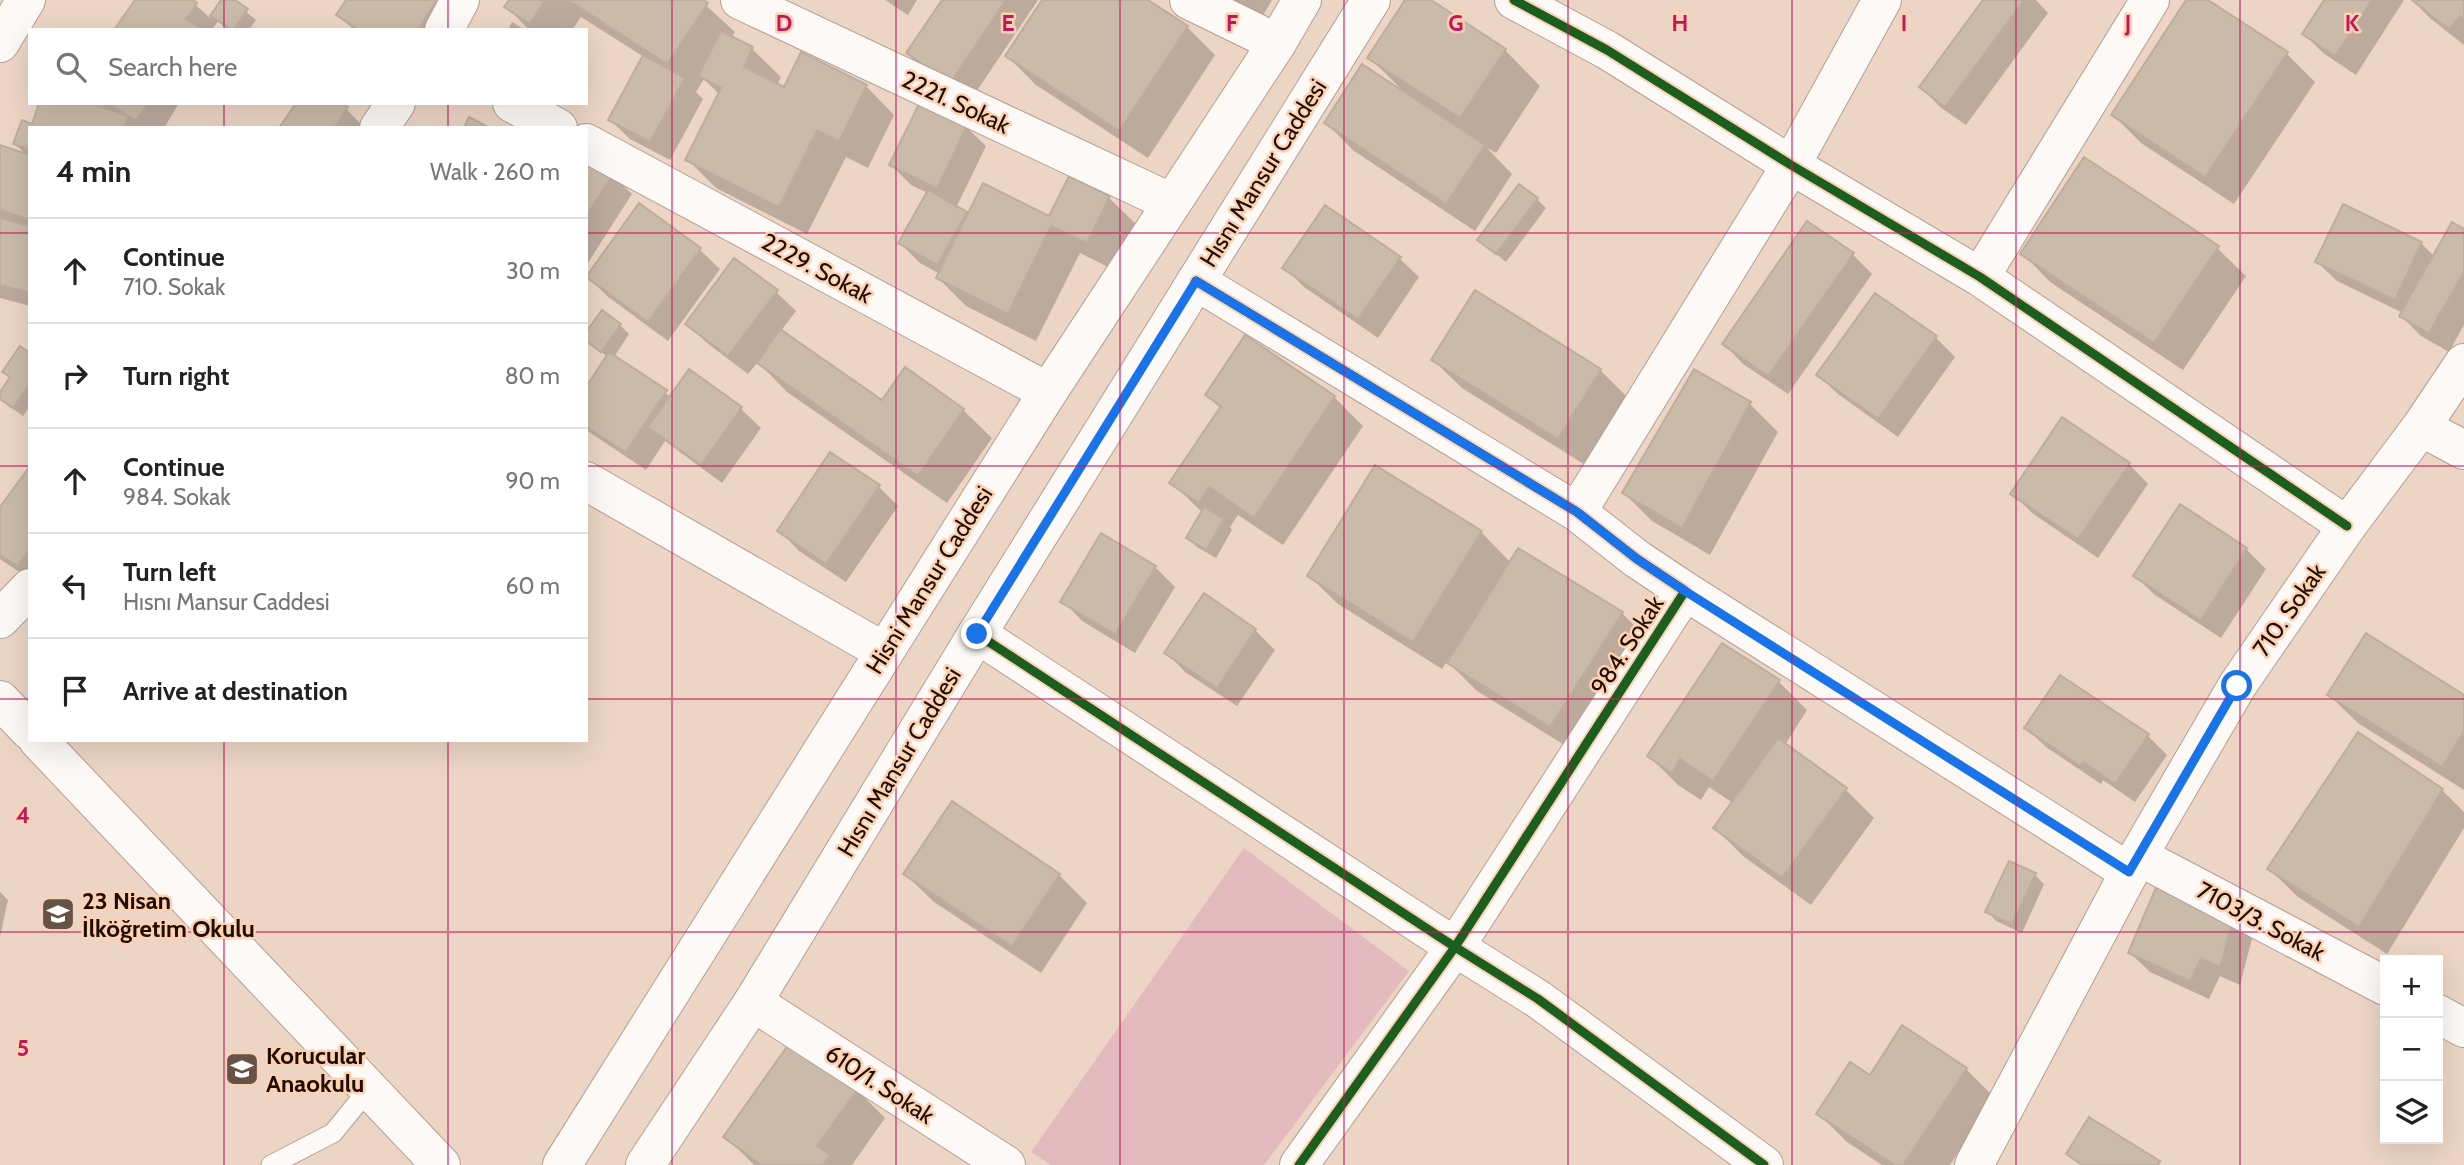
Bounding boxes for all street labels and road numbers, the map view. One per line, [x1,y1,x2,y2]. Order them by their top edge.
street label: 2221. Sokak [897,64,1015,140]
street label: Hısnı Mansur Caddesi [1194,74,1332,272]
street label: 2229. Sokak [757,227,878,309]
street label: Hisni Mansur Caddesi [860,481,998,679]
street label: 710. Sokak [2247,558,2332,662]
street label: 984. Sokak [1584,590,1670,700]
street label: Hısnı Mansur Caddesi [831,662,967,862]
street label: 7103/3. Sokak [2192,875,2330,967]
street label: 610/1. Sokak [820,1038,940,1130]

